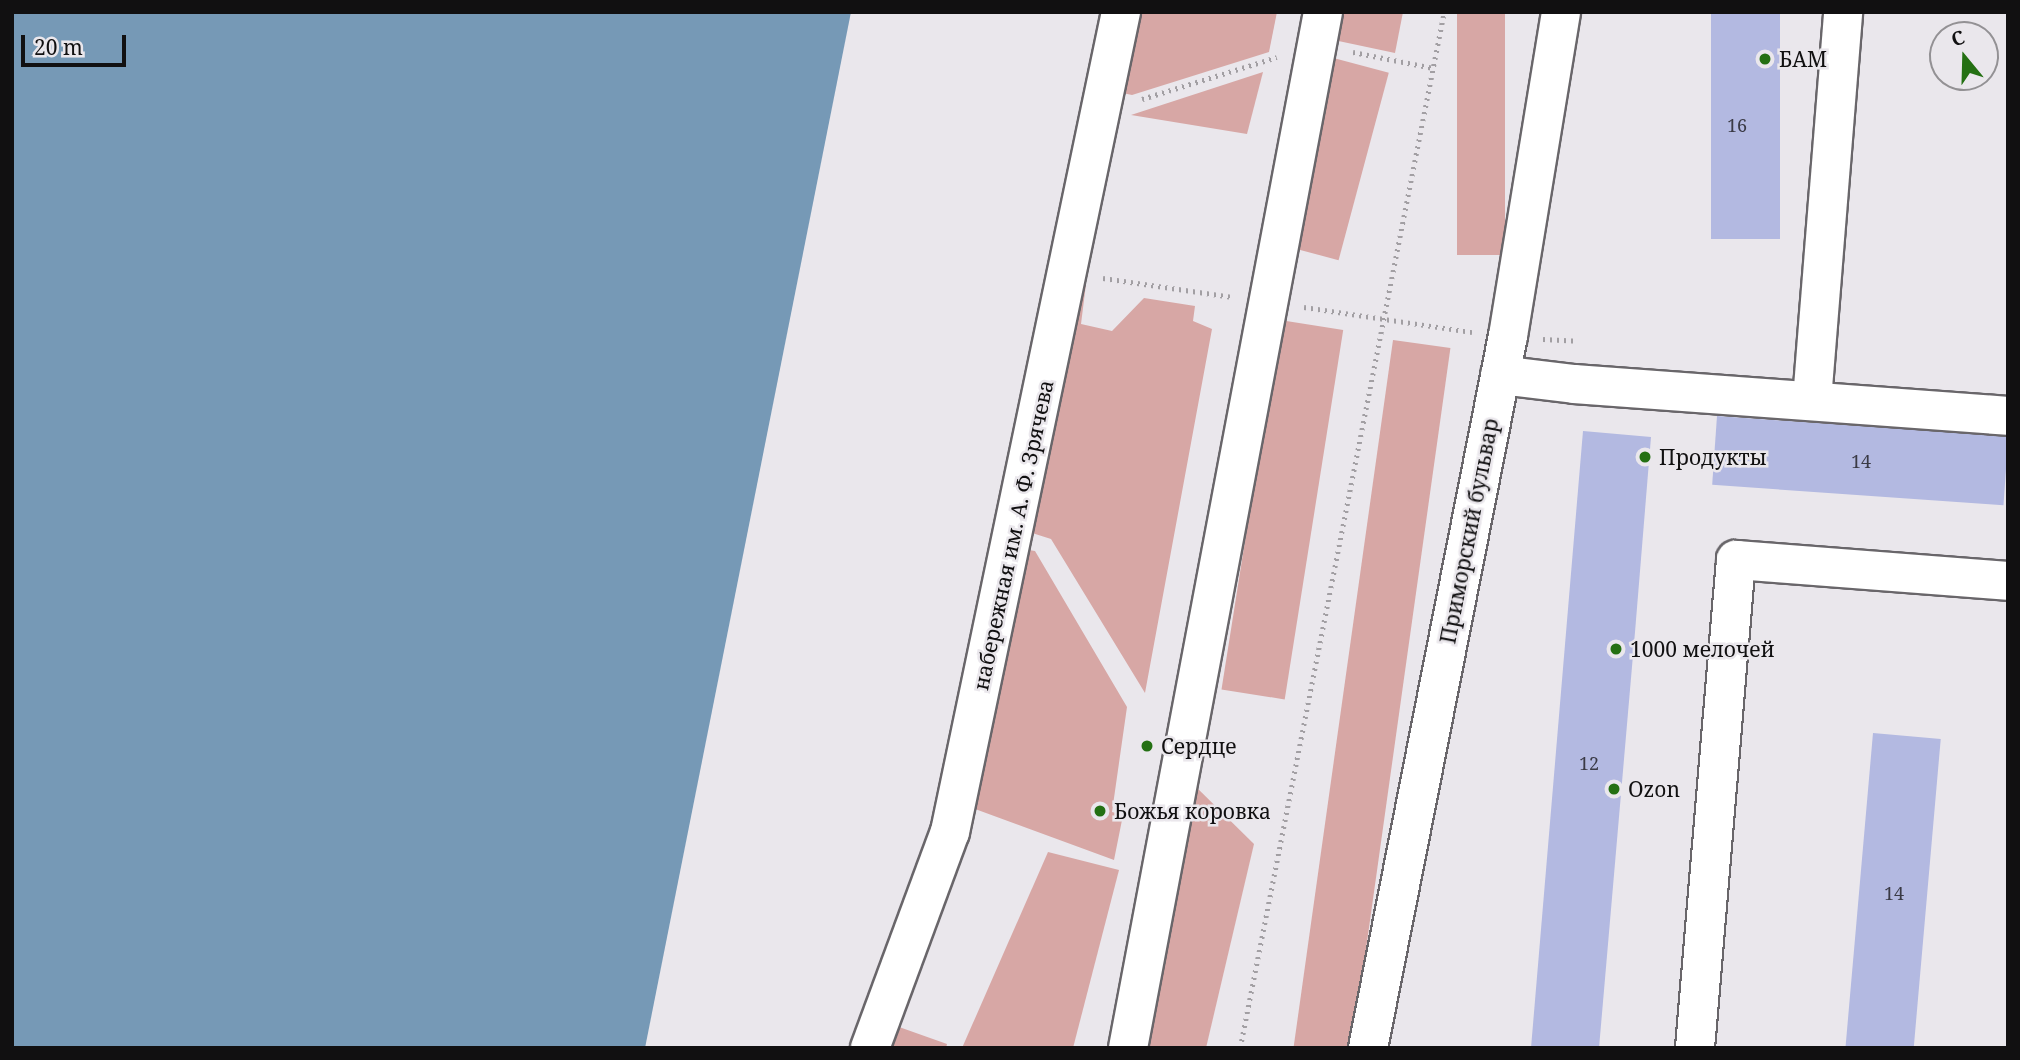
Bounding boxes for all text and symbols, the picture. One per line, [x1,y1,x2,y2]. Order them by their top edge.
scale bar [24,21,130,65]
north arrow [1929,21,1999,91]
text: С [1948,24,1968,52]
text: 20 m [34,33,83,61]
place label: БАМ [1779,46,1827,72]
marker: БАМ [1757,51,1773,67]
house number: 16 [1727,114,1747,136]
street label: набережная им. А. Ф. Зрячева [968,377,1058,693]
street label: Приморский бульвар [1435,416,1503,646]
place label: Продукты [1659,444,1767,470]
marker: Продукты [1637,449,1653,465]
house number: 14 [1851,450,1871,472]
place label: 1000 мелочей [1630,636,1775,662]
marker: 1000 мелочей [1608,641,1624,657]
place label: Сердце [1161,733,1237,759]
marker: Сердце [1139,738,1155,754]
house number: 12 [1579,752,1599,774]
place label: Ozon [1628,776,1680,802]
marker: Ozon [1606,781,1622,797]
place label: Божья коровка [1114,798,1271,824]
marker: Божья коровка [1092,803,1108,819]
house number: 14 [1884,882,1904,904]

